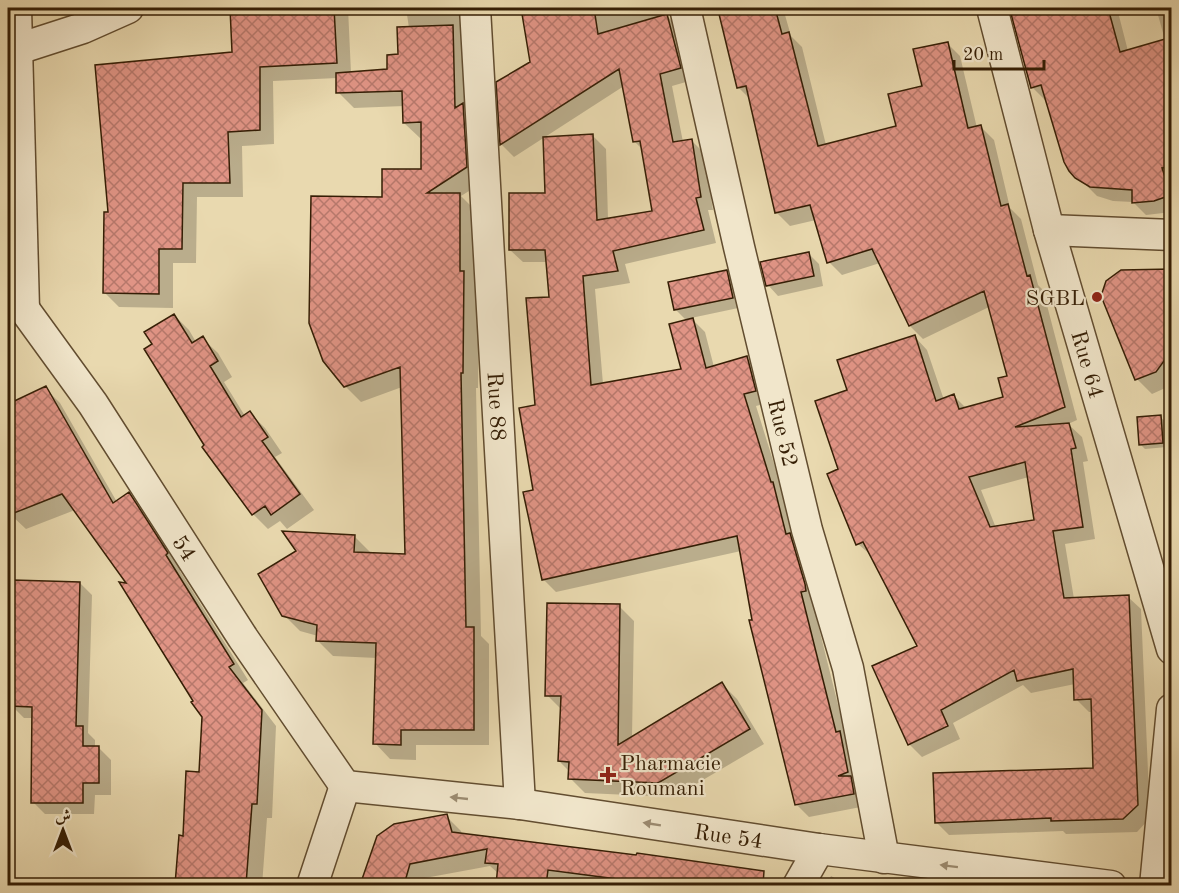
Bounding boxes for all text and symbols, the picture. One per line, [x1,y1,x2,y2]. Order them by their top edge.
scale bar [954,33,1044,71]
text: 20 m [963,46,1003,64]
place label: SGBL [1026,288,1085,310]
marker: SGBL [1090,290,1104,304]
street label: Rue 64 [1066,328,1107,401]
street label: Rue 88 [483,371,508,442]
street label: Rue 52 [763,397,800,469]
street label: 54 [167,532,200,565]
place label: Pharmacie Roumani [620,753,721,800]
marker: Pharmacie Roumani [601,768,615,782]
one-way arrow [449,793,468,803]
north arrow [33,800,93,860]
text: ش [55,809,71,825]
one-way arrow [642,819,661,828]
street label: Rue 54 [693,821,764,853]
one-way arrow [940,861,959,870]

